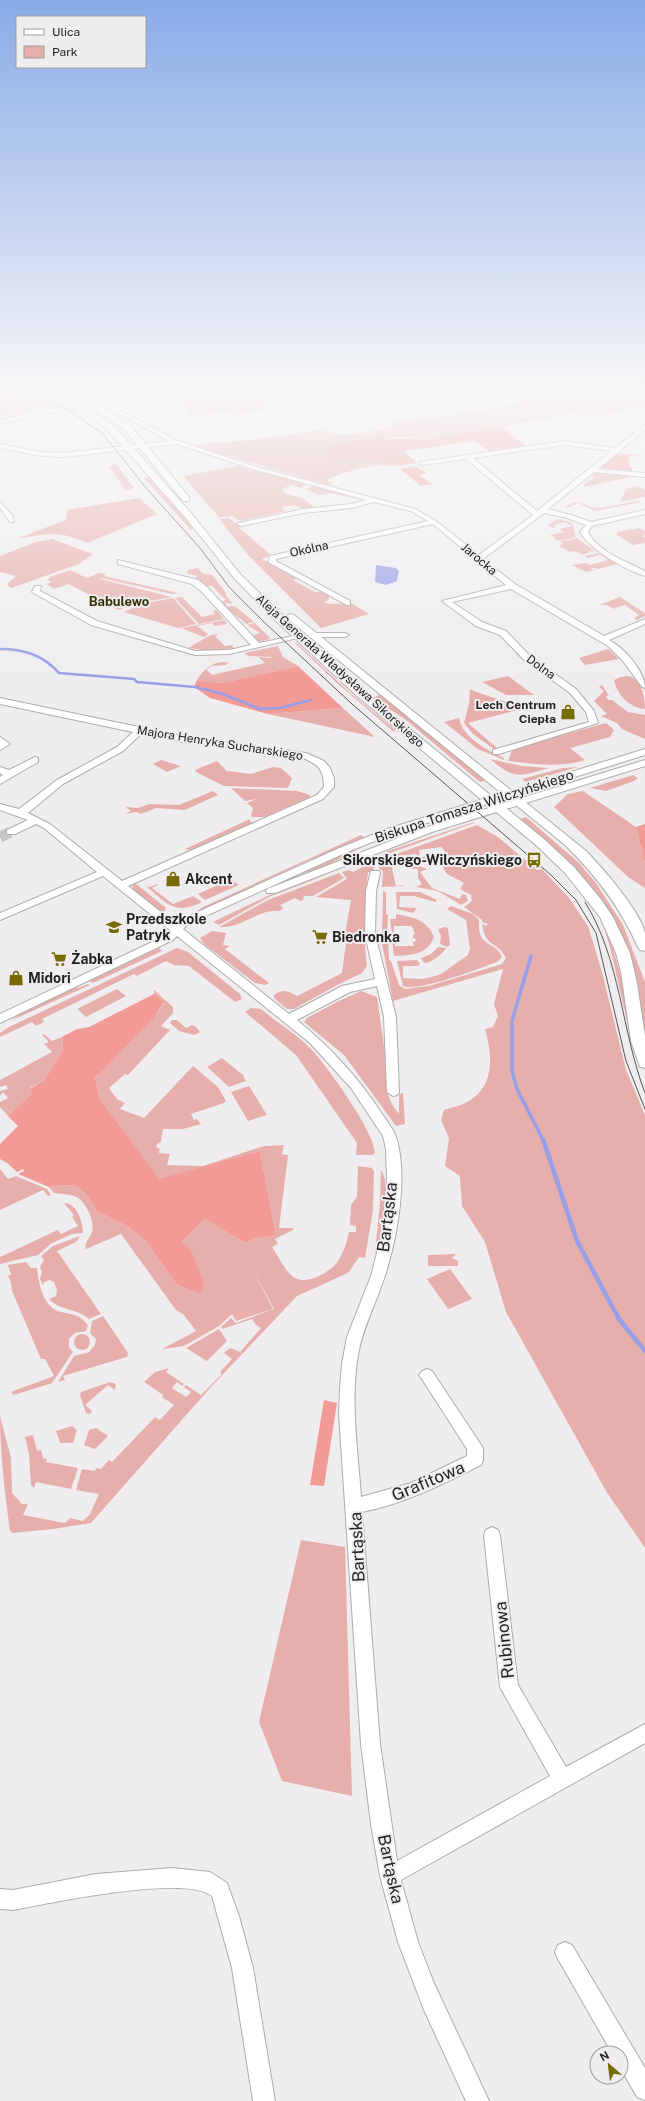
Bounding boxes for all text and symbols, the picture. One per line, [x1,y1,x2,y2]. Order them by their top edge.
legend [16,16,146,68]
text: Ulica [52,25,80,39]
text: Park [52,45,78,59]
street label: Okólna [288,538,330,560]
street label: Jarocka [458,540,500,578]
street label: Aleja Generała Władysława Sikorskiego [253,592,427,750]
district label: Babulewo [89,594,149,609]
street label: Dolna [524,652,558,682]
place label: Lech Centrum Ciepła [476,698,556,726]
shop icon: Lech Centrum Ciepła [559,703,577,721]
street label: Majora Henryka Sucharskiego [136,723,304,763]
street label: Biskupa Tomasza Wilczyńskiego [373,766,575,846]
bus stop icon: Sikorskiego-Wilczyńskiego [525,851,543,869]
place label: Sikorskiego-Wilczyńskiego [342,852,522,868]
shop icon: Akcent [164,870,182,888]
place label: Akcent [185,871,233,887]
place label: Przedszkole Patryk [126,911,207,943]
school or university icon: Przedszkole Patryk [105,918,123,936]
supermarket icon: Biedronka [311,928,329,946]
place label: Biedronka [332,929,400,945]
supermarket icon: Żabka [50,950,68,968]
place label: Żabka [71,950,113,967]
shop icon: Midori [7,969,25,987]
place label: Midori [28,970,71,986]
street label: Bartąska [373,1181,401,1253]
street label: Grafitowa [389,1457,467,1505]
street label: Bartąska [345,1511,369,1583]
street label: Rubinowa [490,1600,518,1680]
street label: Bartąska [374,1832,408,1906]
north arrow [589,2045,629,2085]
text: N [598,2049,611,2063]

